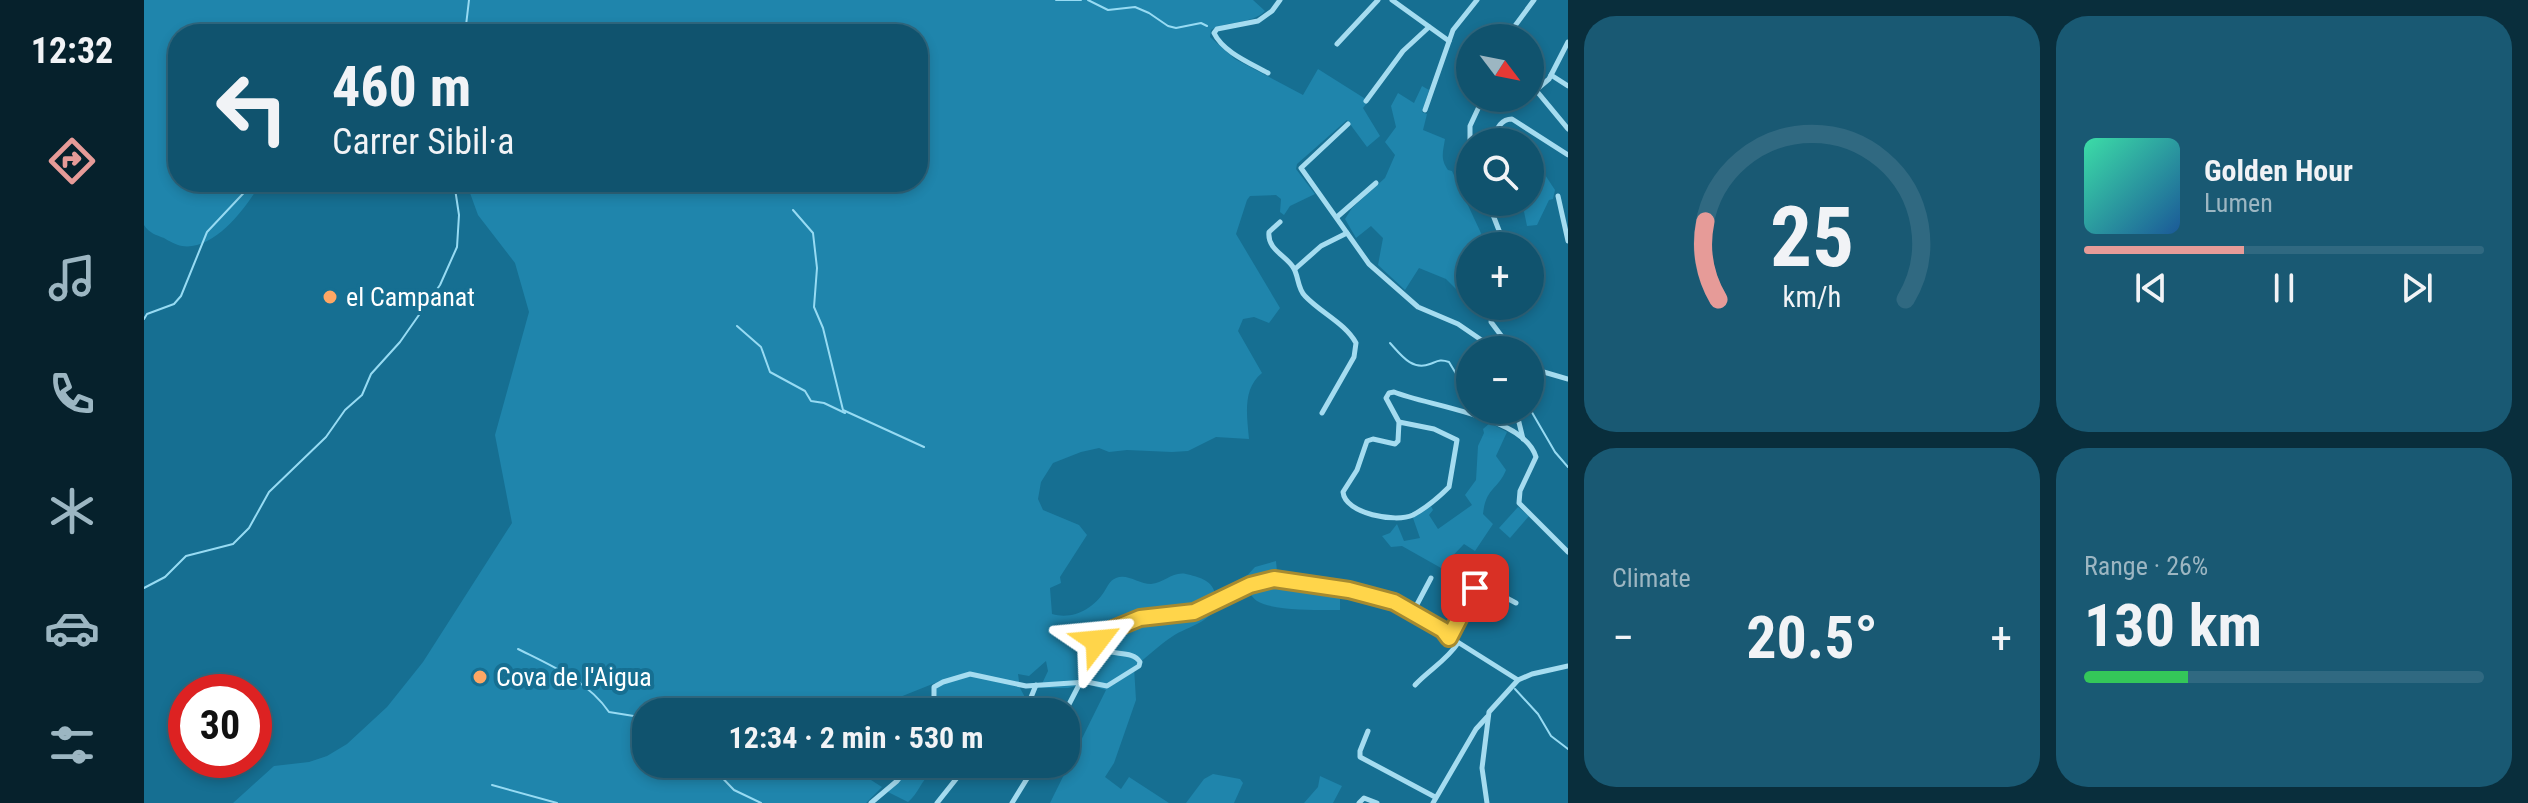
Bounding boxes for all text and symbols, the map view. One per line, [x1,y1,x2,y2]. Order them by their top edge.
north arrow [1456,24,1544,112]
map controls [1456,24,1544,424]
text: 12:32 [31,30,113,72]
text: 460 m [332,54,471,120]
icon: left [200,56,304,160]
text: Carrer Sibil·a [332,121,515,163]
button: search [1456,128,1544,216]
icon: directions [44,133,100,189]
text: Golden Hour [2204,153,2353,188]
text: 25 [1770,188,1854,285]
text: Lumen [2204,188,2273,218]
button: + [1456,232,1544,320]
icon: music [44,250,100,306]
icon: previous [2129,266,2173,310]
icon: pause [2262,266,2306,310]
icon: next [2395,266,2439,310]
text: km/h [1783,280,1841,314]
place label: el Campanat [346,282,475,312]
marker: el Campanat [321,288,339,306]
button: − [1456,336,1544,424]
icon: phone [44,366,100,422]
icon: climate [44,483,100,539]
text: Range · 26% [2084,551,2208,581]
pin [1441,554,1509,622]
text: Climate [1612,563,1691,593]
icon: arrive [1453,566,1497,610]
text: 130 km [2084,590,2262,661]
position arrow [1055,599,1139,683]
icon: car [44,600,100,656]
text: 20.5° [1746,602,1878,673]
text: − [1612,612,1634,664]
text: + [1990,612,2012,664]
place label: Cova de l'Aigua [496,662,652,692]
marker: Cova de l'Aigua [471,668,489,686]
speed limit sign: 30 [168,674,272,778]
icon: filters [44,717,100,773]
text: 12:34 · 2 min · 530 m [729,720,983,755]

